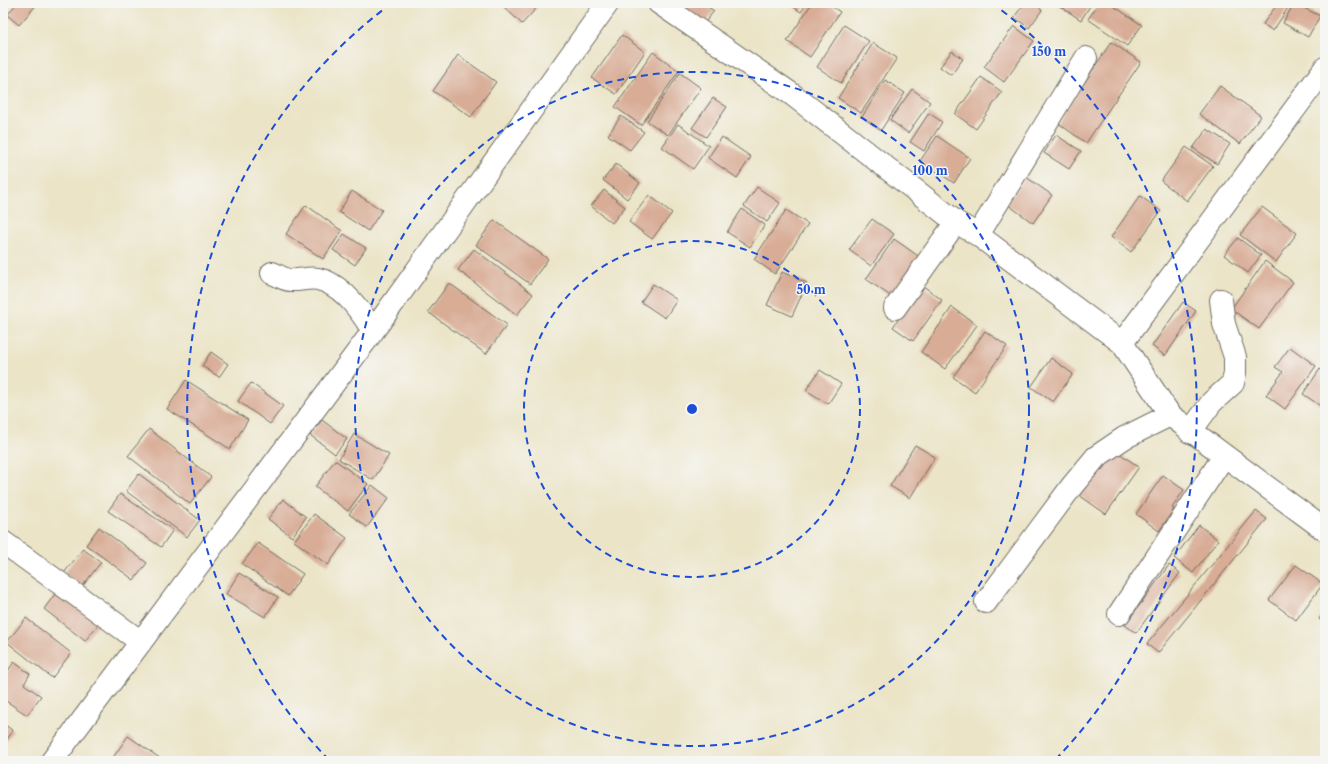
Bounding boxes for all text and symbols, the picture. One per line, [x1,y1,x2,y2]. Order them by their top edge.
text: 150 m [1032,44,1066,59]
text: 100 m [912,163,948,178]
text: 50 m [796,282,826,297]
centre of rings [685,402,699,416]

